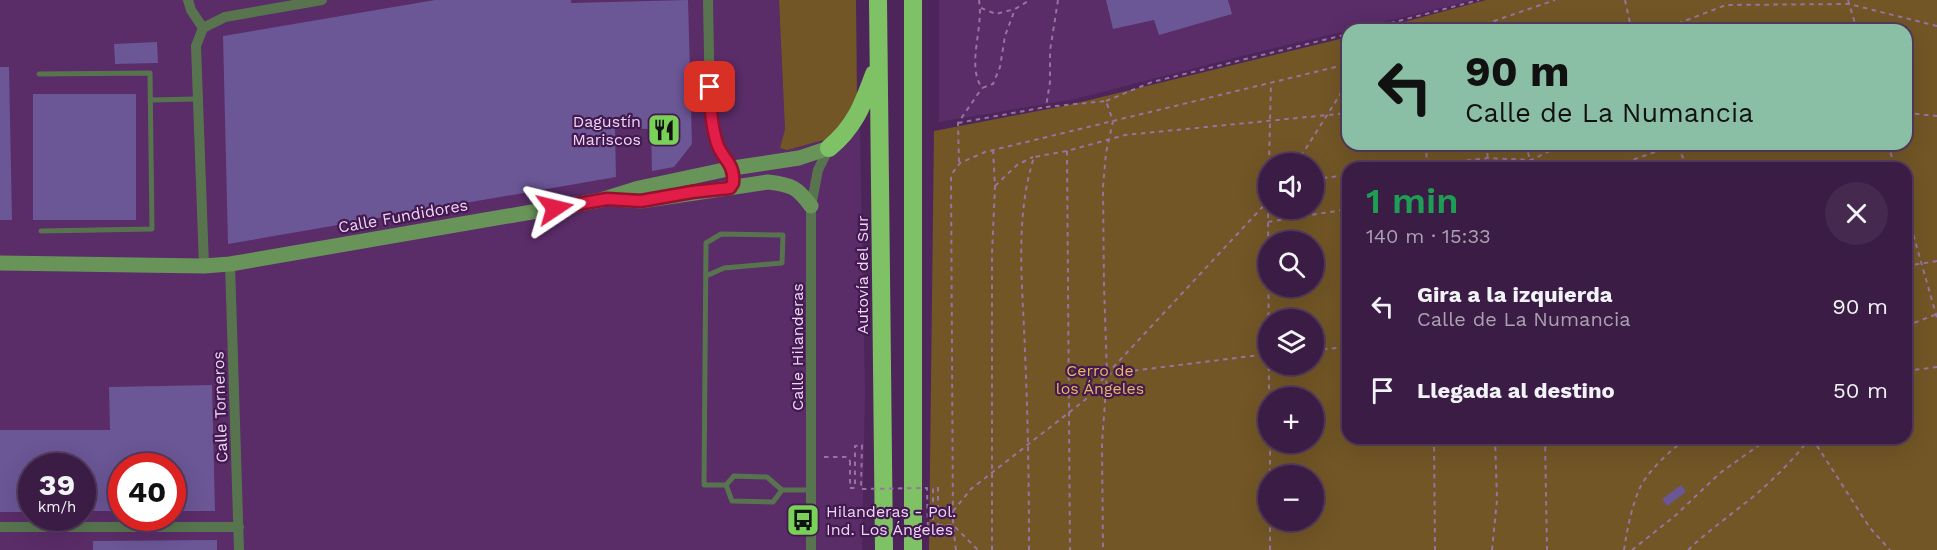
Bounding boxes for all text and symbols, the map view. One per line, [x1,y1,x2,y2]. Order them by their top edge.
text: 90 m [1465,47,1569,96]
icon: left [1366,48,1444,126]
pin [684,61,735,112]
icon: arrive [693,70,726,103]
text: Calle de La Numancia [1465,97,1753,129]
place label: Dagustín Mariscos [572,112,641,149]
restaurant icon: Dagustín Mariscos [646,112,682,148]
map controls [1258,153,1324,531]
button: sound [1258,153,1324,219]
position arrow [523,176,587,240]
text: 1 min [1366,180,1458,222]
button: close [1825,182,1888,245]
street label: Calle Fundidores [337,195,469,237]
street label: Autovía del Sur [853,215,872,334]
text: 140 m · 15:33 [1366,224,1491,248]
button: search [1258,231,1324,297]
text: Gira a la izquierda [1417,282,1613,307]
street label: Calle Hilanderas [788,283,807,411]
icon: left [1366,290,1399,323]
text: 90 m [1832,294,1888,319]
text: Calle de La Numancia [1417,307,1631,331]
button: layers [1258,309,1324,375]
street label: Calle Torneros [209,351,231,463]
park label: Cerro de los Ángeles [1056,361,1144,398]
icon: arrive [1366,374,1399,407]
text: Llegada al destino [1417,378,1615,403]
text: 50 m [1833,378,1888,403]
button: + [1258,387,1324,453]
speed limit sign: 40 [108,453,186,531]
button: − [1258,465,1324,531]
text: 39 [39,467,75,502]
text: km/h [38,498,76,516]
bus stop icon: Hilanderas - Pol. Ind. Los Ángeles [785,502,821,538]
place label: Hilanderas - Pol. Ind. Los Ángeles [826,502,956,539]

